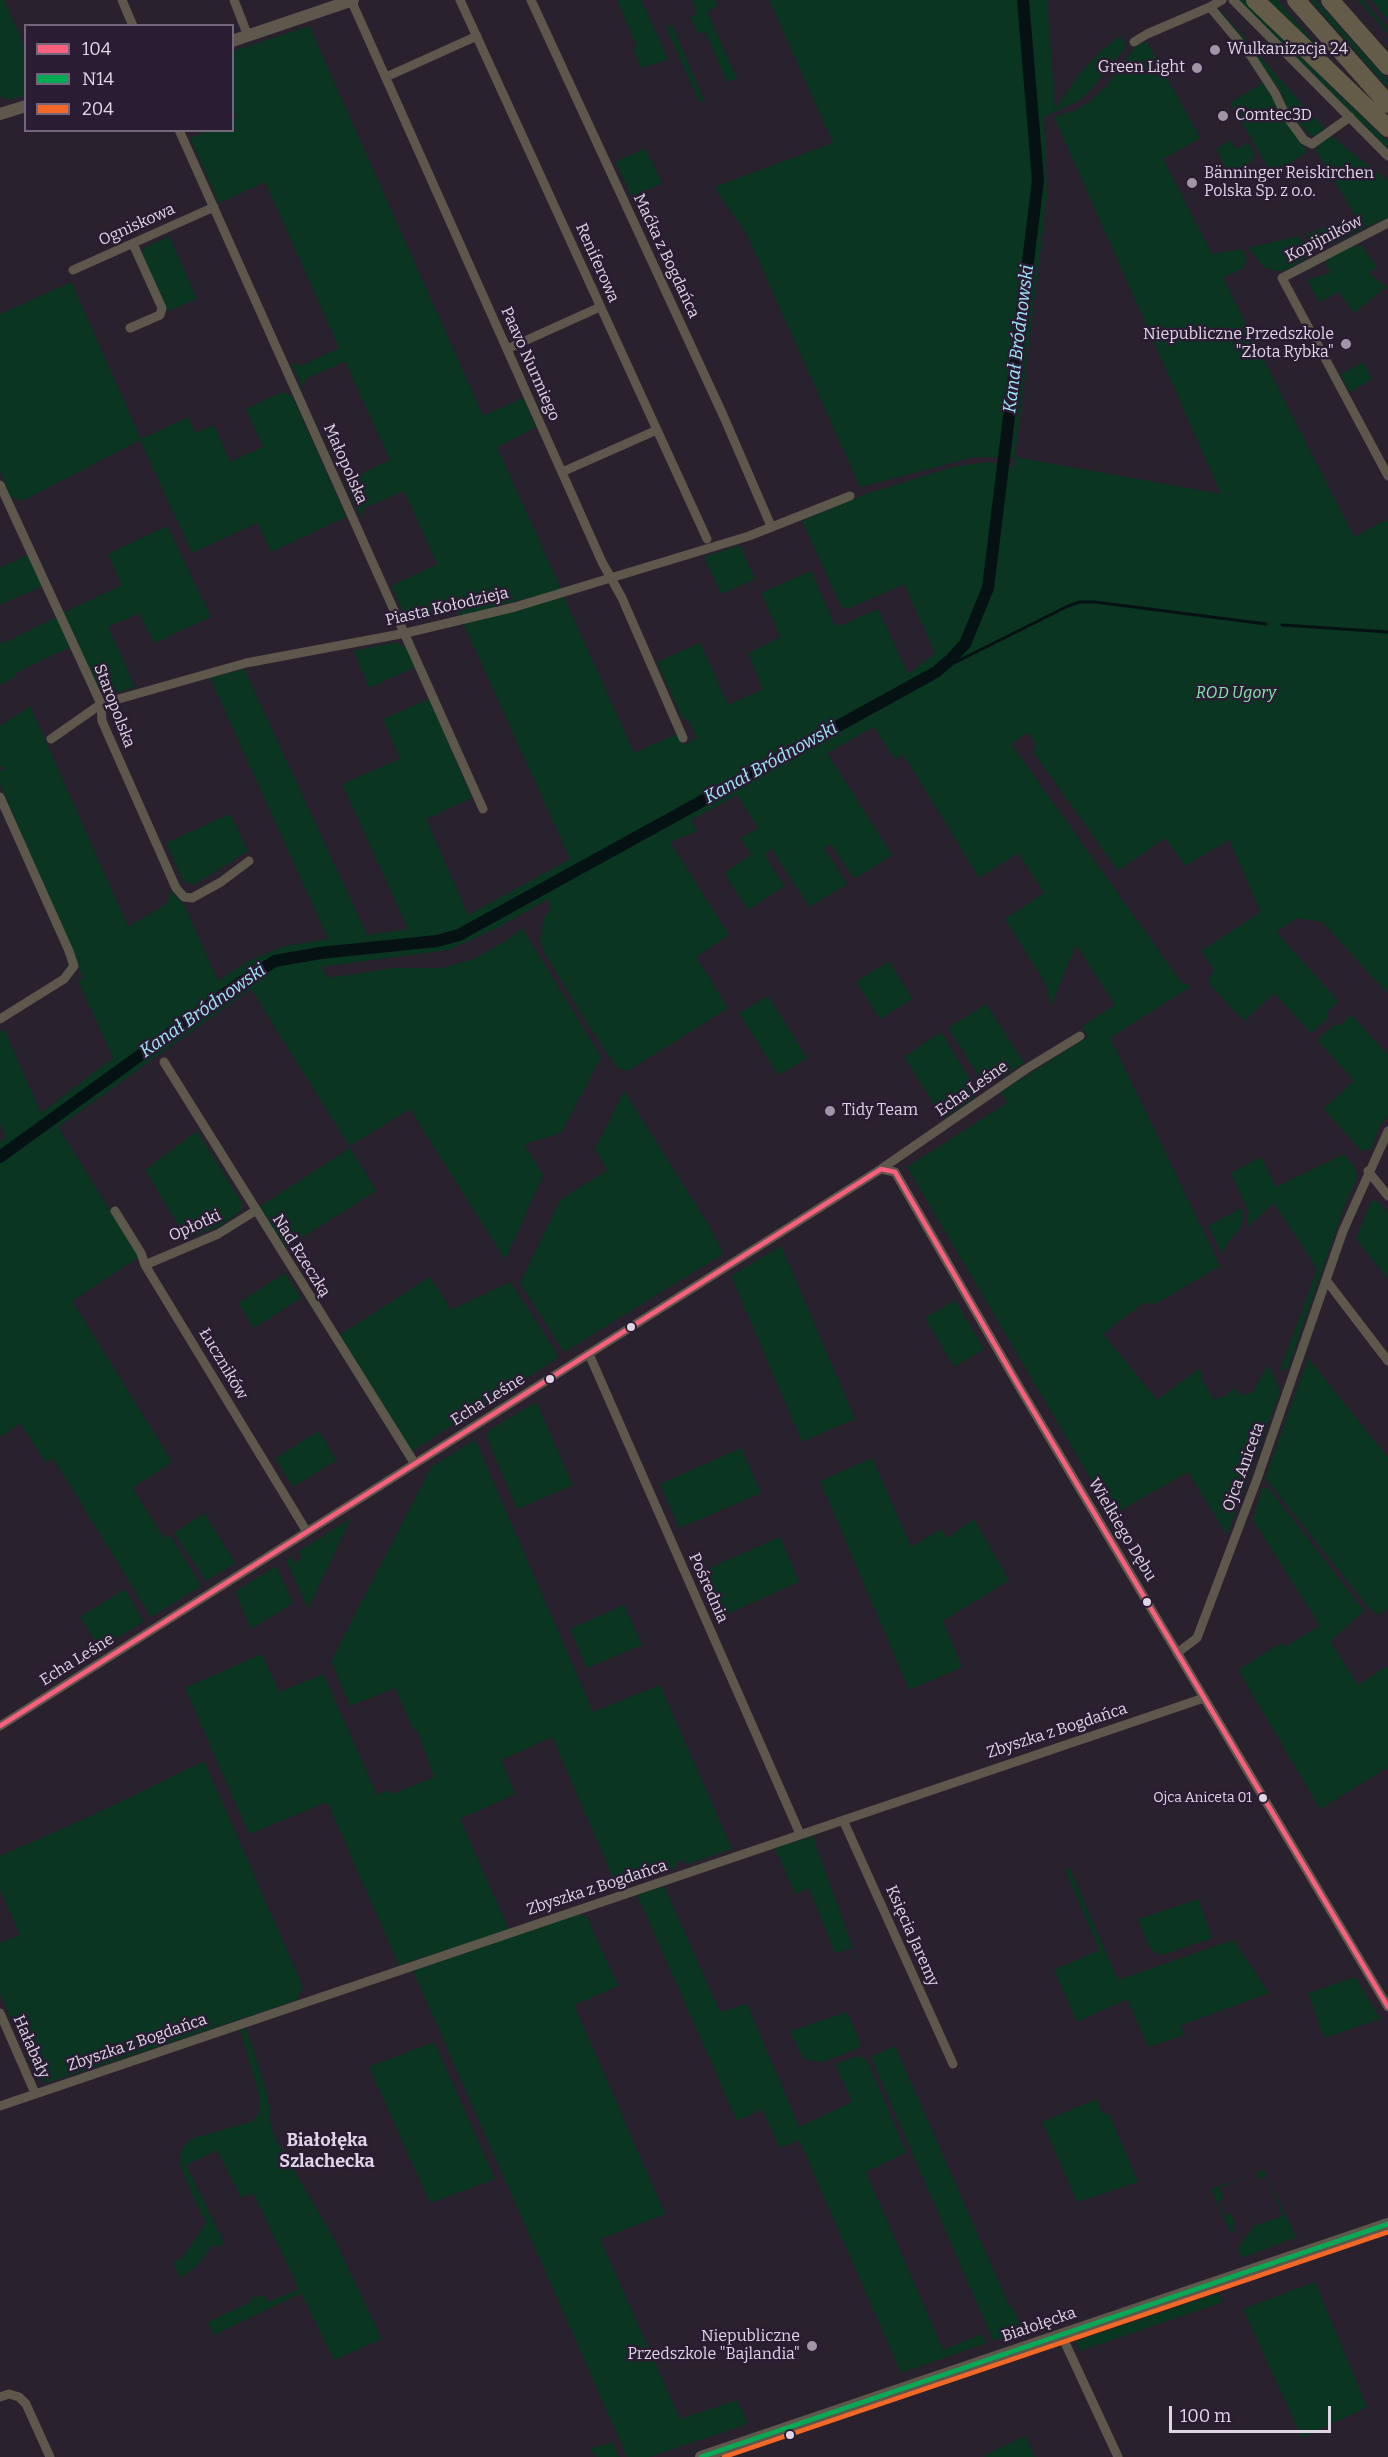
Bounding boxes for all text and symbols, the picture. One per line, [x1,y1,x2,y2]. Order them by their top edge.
legend [24,24,234,132]
text: 104 [82,38,111,60]
place label: Wulkanizacja 24 [1227,40,1348,60]
marker: Wulkanizacja 24 [1208,43,1222,57]
place label: Green Light [1098,58,1185,78]
marker: Green Light [1190,61,1204,75]
text: N14 [82,68,114,90]
text: 204 [82,98,114,120]
place label: Comtec3D [1235,106,1312,126]
marker: Comtec3D [1216,109,1230,123]
place label: Bänninger Reiskirchen Polska Sp. z o.o. [1204,164,1374,202]
marker: Bänninger Reiskirchen Polska Sp. z o.o. [1185,176,1199,190]
street label: Maćka z Bogdańca [629,191,703,321]
street label: Ogniskowa [96,200,178,250]
street label: Kopijników [1282,211,1366,267]
street label: Reniferowa [571,220,623,306]
water label: Kanał Bródnowski [999,264,1039,414]
street label: Paavo Nurmiego [496,304,564,424]
place label: Niepubliczne Przedszkole "Złota Rybka" [1143,325,1334,363]
marker: Niepubliczne Przedszkole "Złota Rybka" [1339,337,1353,351]
street label: Małopolska [319,421,371,507]
street label: Piasta Kołodzieja [384,583,510,631]
street label: Staropolska [89,661,139,751]
park label: ROD Ugory [1196,684,1276,704]
water label: Kanał Bródnowski [701,717,841,809]
water label: Kanał Bródnowski [136,959,270,1063]
street label: Echa Leśne [932,1057,1012,1121]
place label: Tidy Team [842,1101,918,1121]
marker: Tidy Team [823,1104,837,1118]
street label: Opłotki [166,1206,224,1246]
street label: Nad Rzeczką [268,1211,334,1301]
unlabelled marker [625,1321,637,1333]
street label: Łuczników [194,1325,252,1403]
street label: Echa Leśne [447,1370,529,1430]
unlabelled marker [544,1373,556,1385]
street label: Ojca Aniceta [1219,1420,1269,1514]
street label: Wielkiego Dębu [1084,1475,1160,1585]
street label: Pośrednia [684,1550,732,1626]
unlabelled marker [1141,1596,1153,1608]
street label: Echa Leśne [36,1630,118,1690]
street label: Zbyszka z Bogdańca [984,1699,1130,1763]
place label: Ojca Aniceta 01 [1153,1790,1252,1806]
marker: Ojca Aniceta 01 [1257,1792,1269,1804]
street label: Zbyszka z Bogdańca [524,1856,670,1920]
street label: Księcia Jaremy [881,1882,943,1990]
street label: Zbyszka z Bogdańca [65,2010,209,2076]
street label: Hałabały [9,2012,53,2082]
district label: Białołęka Szlachecka [279,2130,375,2172]
street label: Białołęcka [999,2303,1079,2347]
place label: Niepubliczne Przedszkole "Bajlandia" [627,2327,800,2365]
marker: Niepubliczne Przedszkole "Bajlandia" [805,2339,819,2353]
scale bar [1172,2394,1334,2432]
text: 100 m [1180,2405,1231,2427]
unlabelled marker [784,2429,796,2441]

